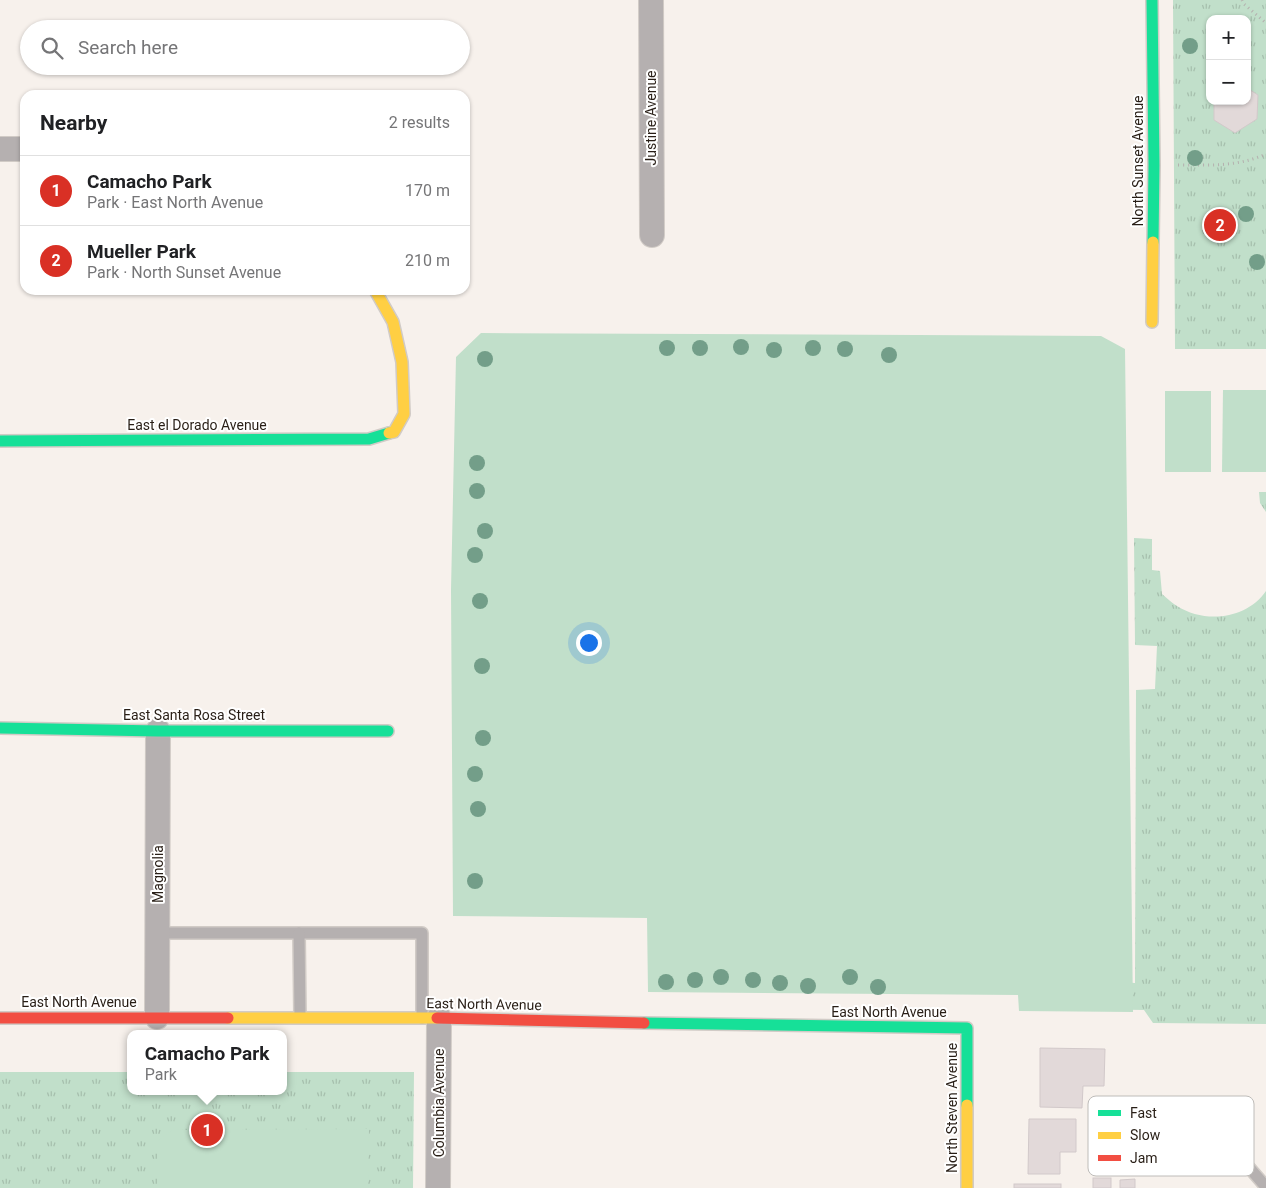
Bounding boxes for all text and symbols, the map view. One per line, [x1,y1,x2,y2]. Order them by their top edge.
map controls [1206,15,1251,105]
button: + [1206,15,1251,60]
search box [20,20,470,75]
icon: search [38,34,66,62]
text: Search here [78,36,178,59]
button: − [1206,60,1251,105]
street label: Justine Avenue [643,70,659,166]
street label: North Sunset Avenue [1130,95,1146,227]
text: Nearby [40,111,107,135]
text: 2 results [389,113,450,132]
text: Camacho Park [87,170,212,193]
text: 1 [51,181,61,200]
text: 170 m [405,181,450,200]
text: Park · East North Avenue [87,193,263,212]
pin: 2 [1204,206,1236,244]
text: Mueller Park [87,240,196,263]
text: 2 [51,251,61,270]
text: 210 m [405,251,450,270]
text: Park · North Sunset Avenue [87,263,281,282]
street label: East el Dorado Avenue [127,417,267,433]
your location [576,630,602,656]
street label: East Santa Rosa Street [123,707,265,723]
street label: Magnolia [150,845,166,903]
street label: East North Avenue [21,994,137,1010]
street label: East North Avenue [426,995,542,1013]
street label: East North Avenue [831,1004,947,1020]
popup [127,1030,287,1095]
text: Camacho Park [145,1042,269,1065]
street label: North Steven Avenue [944,1043,960,1173]
street label: Columbia Avenue [431,1049,447,1157]
text: Park [145,1065,177,1084]
legend [1088,1096,1254,1176]
text: Fast [1130,1105,1157,1121]
pin: 1 [191,1111,223,1149]
text: Slow [1130,1127,1161,1143]
text: Jam [1130,1150,1158,1166]

